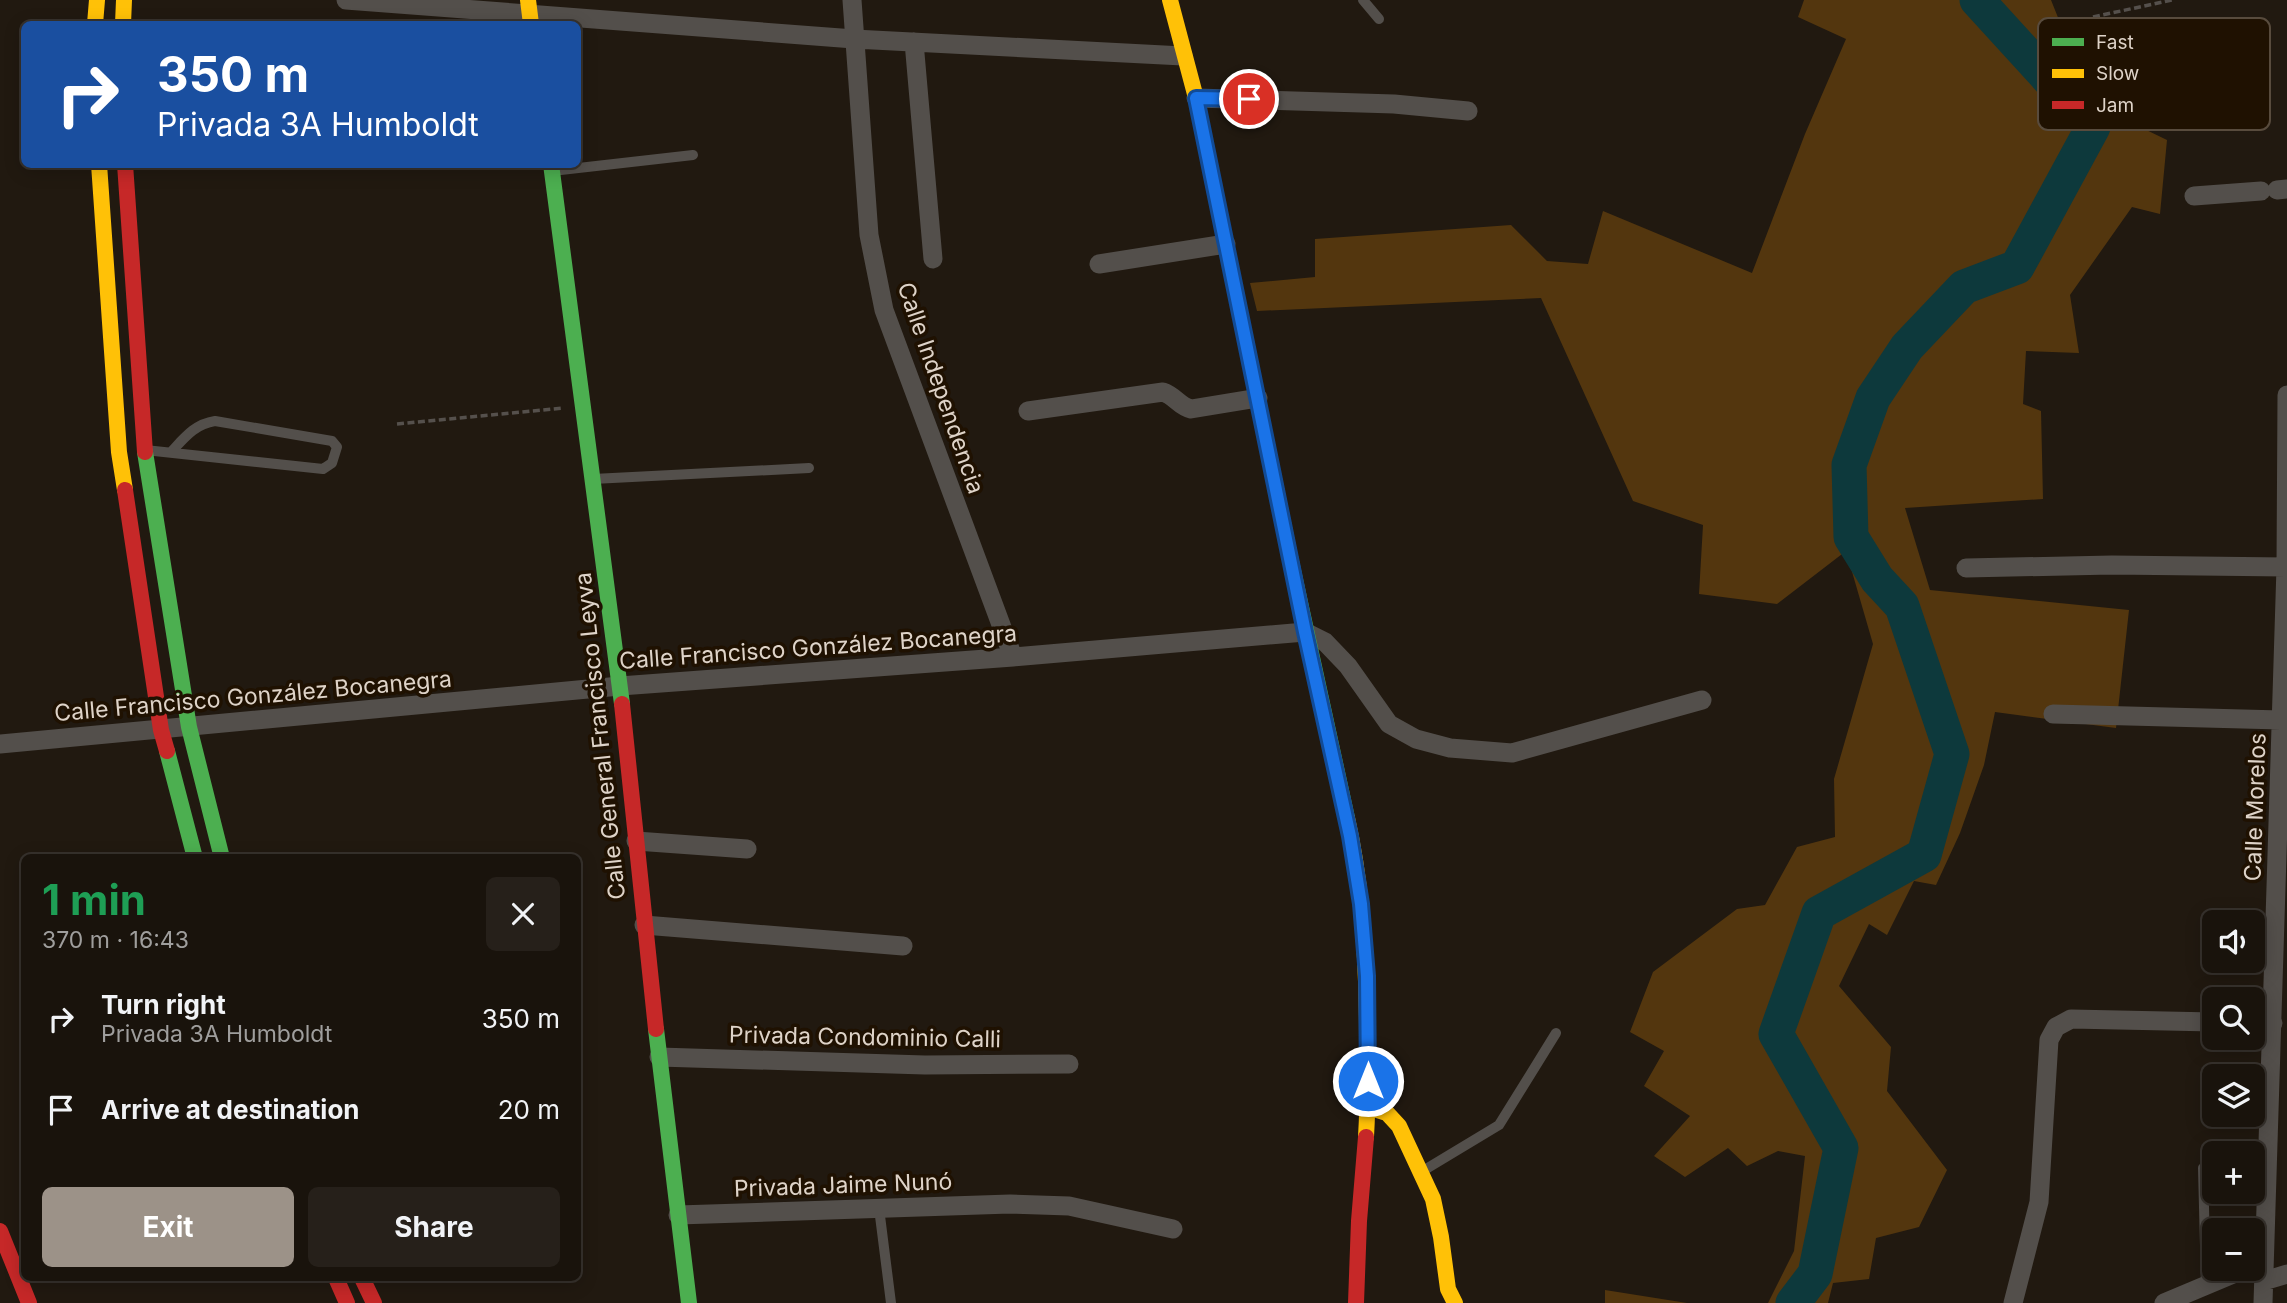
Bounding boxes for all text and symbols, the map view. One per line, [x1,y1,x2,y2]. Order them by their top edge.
legend [2038,18,2270,130]
text: Fast [2096,31,2134,54]
text: 350 m [157,45,309,104]
icon: right [42,49,133,140]
text: Slow [2096,62,2139,85]
pin [1219,69,1279,129]
icon: arrive [1230,80,1268,118]
text: Jam [2096,94,2134,117]
text: Privada 3A Humboldt [157,105,479,144]
street label: Calle Independencia [892,279,990,497]
street label: Calle General Francisco Leyva [569,571,631,901]
street label: Calle Francisco González Bocanegra [618,619,1018,675]
street label: Calle Francisco González Bocanegra [53,665,453,727]
street label: Calle Morelos [2238,732,2272,882]
text: 1 min [42,874,146,925]
button: close [486,877,560,951]
map controls [2202,910,2265,1281]
button: sound [2202,910,2265,973]
text: 370 m · 16:43 [42,926,189,954]
button: search [2202,987,2265,1050]
text: Turn right [101,989,226,1020]
icon: right [42,1000,80,1038]
text: 350 m [482,1003,560,1034]
text: Privada 3A Humboldt [101,1020,332,1048]
street label: Privada Condominio Calli [729,1021,1001,1053]
position arrow [1331,1044,1405,1118]
button: layers [2202,1064,2265,1127]
icon: arrive [42,1091,80,1129]
text: Arrive at destination [101,1094,360,1125]
text: 20 m [498,1094,560,1125]
button: + [2202,1141,2265,1204]
street label: Privada Jaime Nunó [733,1167,953,1203]
button: Exit [42,1187,294,1267]
button: Share [308,1187,560,1267]
button: − [2202,1218,2265,1281]

